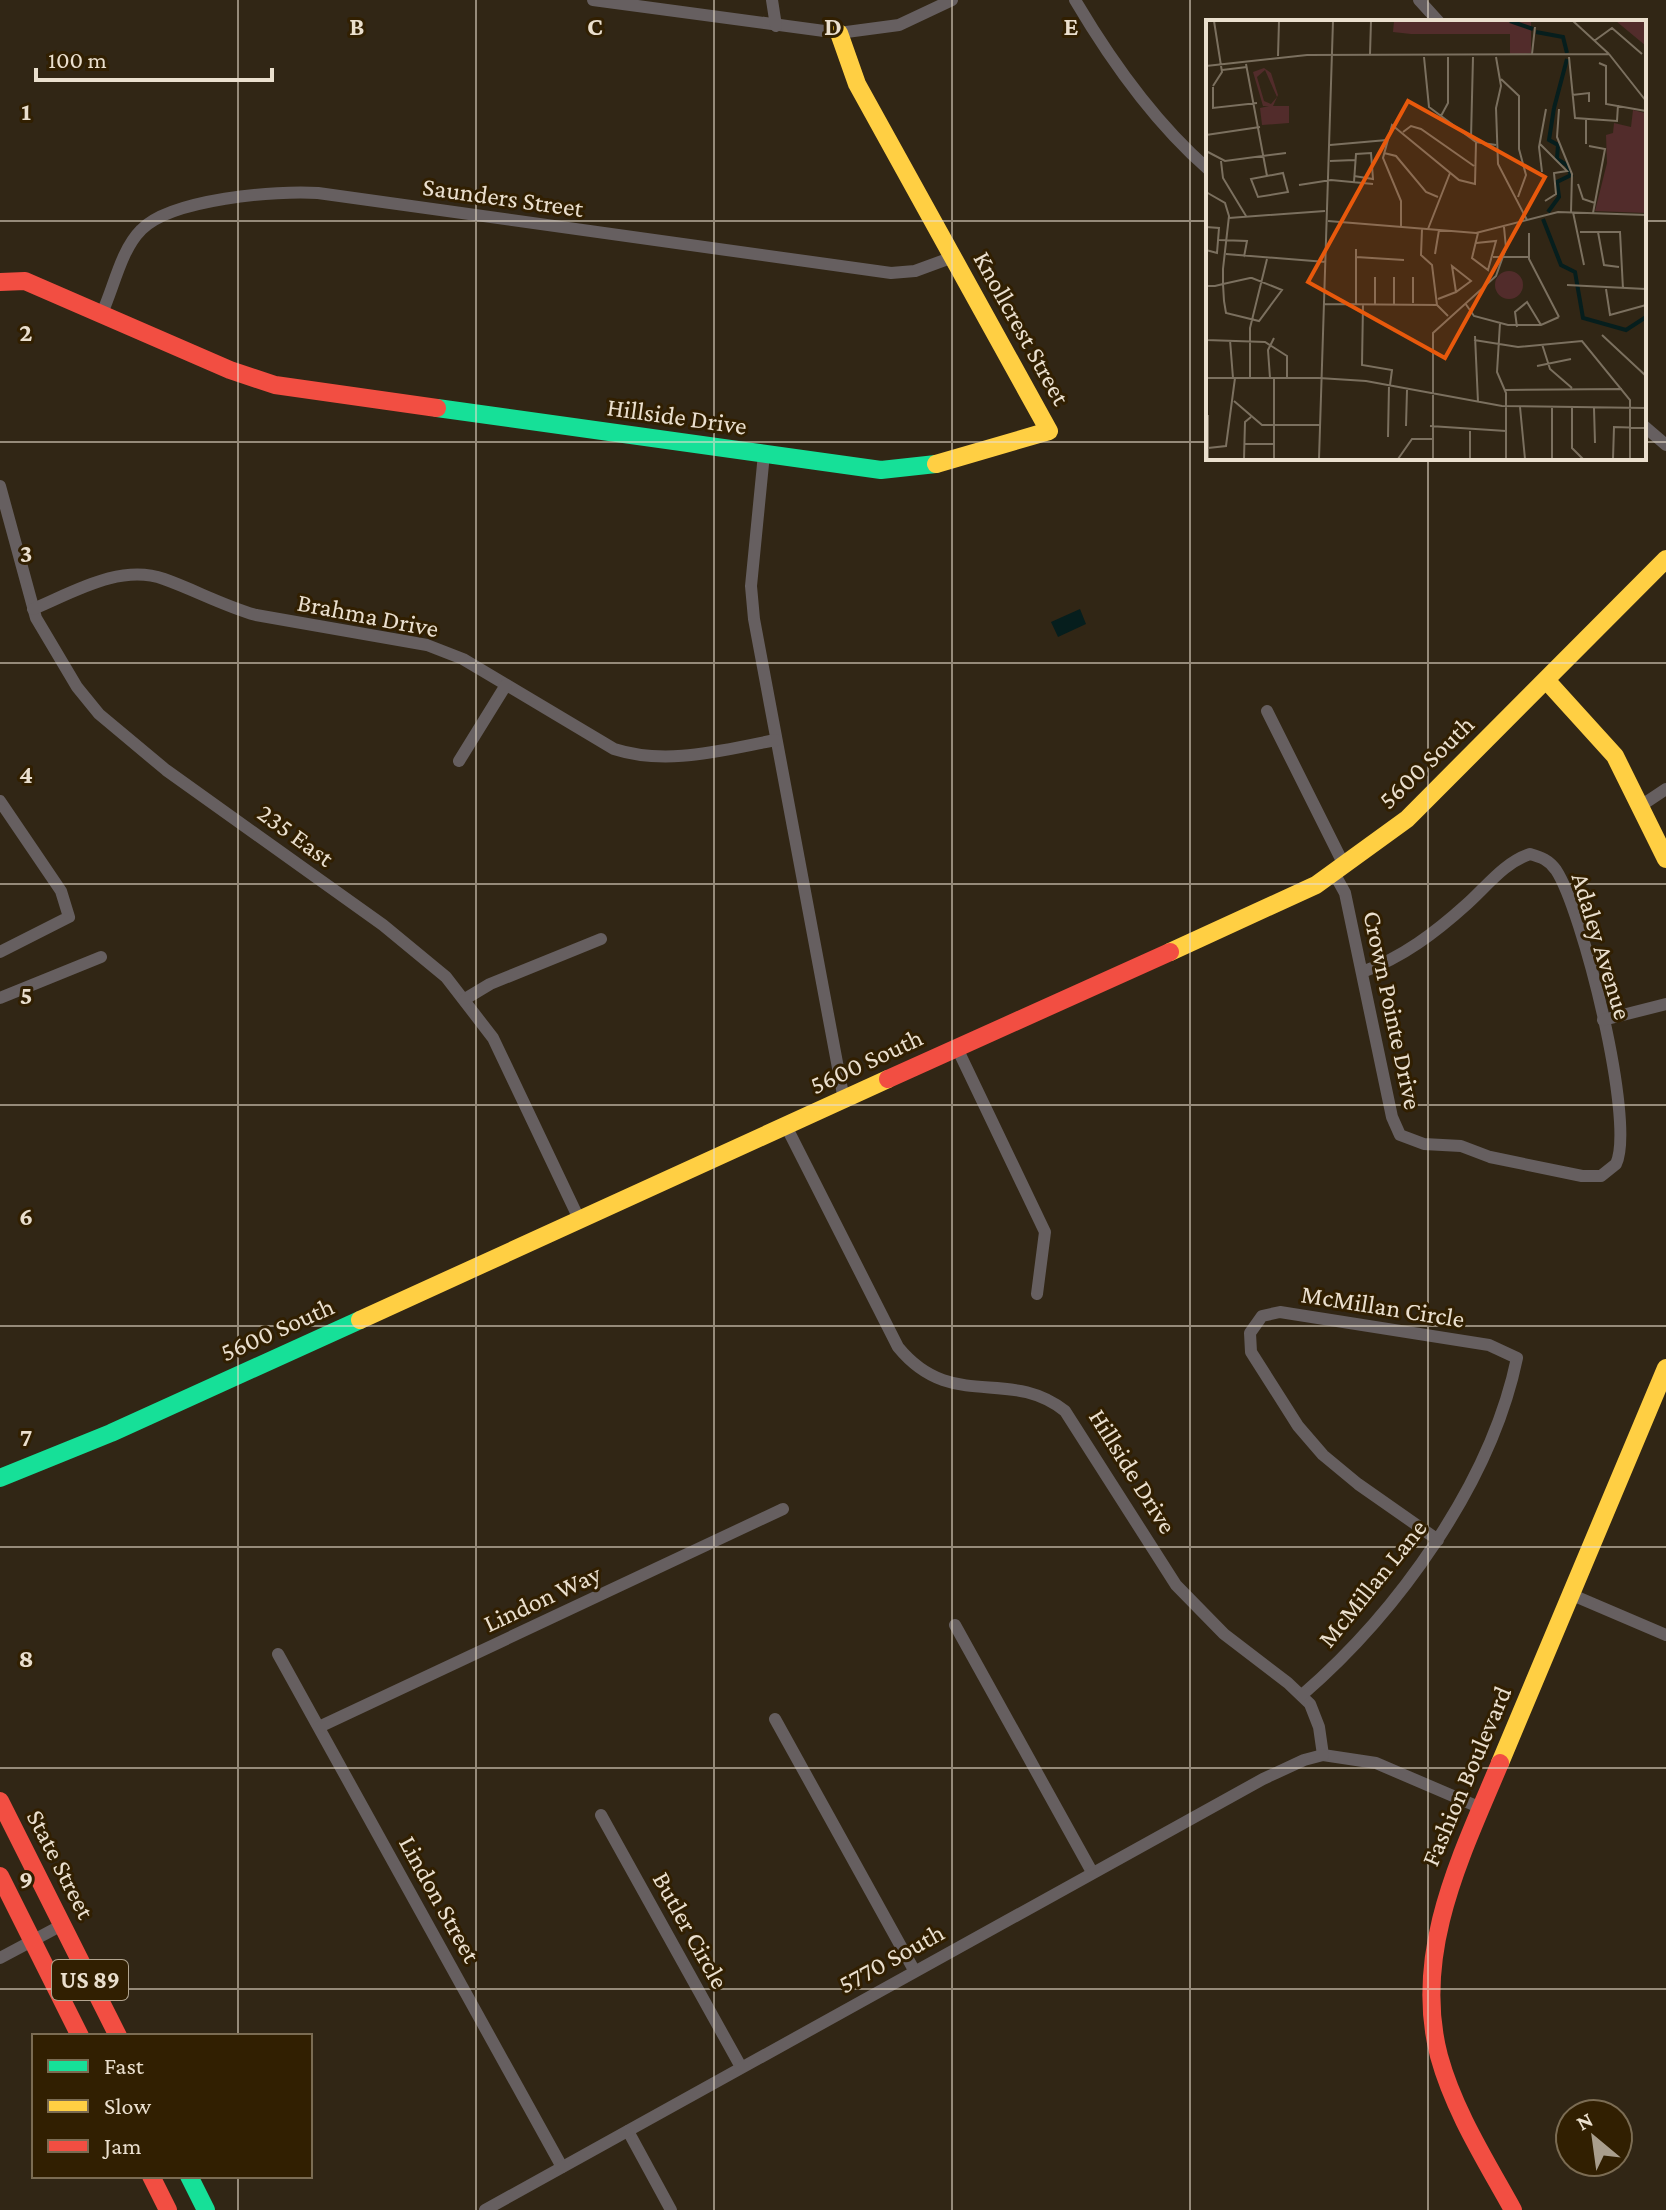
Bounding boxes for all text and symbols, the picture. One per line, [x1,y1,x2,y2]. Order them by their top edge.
text: B [349,12,365,41]
text: C [587,12,603,41]
text: D [824,12,842,41]
text: E [1064,12,1079,41]
inset map [1206,20,1646,460]
scale bar [36,32,272,82]
text: 100 m [48,46,107,73]
text: 1 [21,97,31,126]
street label: Saunders Street [421,172,586,223]
street label: Knollcrest Street [967,246,1076,410]
text: 2 [19,318,33,347]
street label: Hillside Drive [605,392,749,441]
text: 3 [20,539,32,568]
street label: Brahma Drive [295,588,441,643]
street label: 5600 South [1373,710,1480,815]
text: 4 [19,760,33,789]
street label: 235 East [252,798,340,873]
street label: Adaley Avenue [1565,869,1638,1023]
street label: Crown Pointe Drive [1357,908,1428,1112]
text: 5 [20,981,32,1010]
street label: 5600 South [805,1023,927,1100]
text: 6 [19,1202,33,1231]
street label: McMillan Circle [1299,1279,1467,1334]
street label: 5600 South [216,1292,338,1367]
street label: Hillside Drive [1083,1404,1182,1539]
text: 7 [20,1423,32,1452]
street label: McMillan Lane [1312,1514,1433,1653]
street label: Lindon Way [479,1558,606,1638]
text: 8 [18,1644,34,1673]
street label: Fashion Boulevard [1416,1682,1518,1870]
street label: State Street [21,1805,101,1924]
street label: Lindon Street [393,1831,486,1968]
text: 9 [19,1865,33,1894]
street label: Butler Circle [647,1867,734,1994]
street label: 5770 South [833,1918,949,1999]
road number: US 89 [52,1960,128,2000]
legend [32,2034,312,2178]
text: Fast [104,2052,145,2079]
text: Slow [104,2092,151,2119]
north arrow [1554,2098,1634,2178]
text: N [1572,2106,1597,2136]
text: Jam [102,2132,142,2159]

